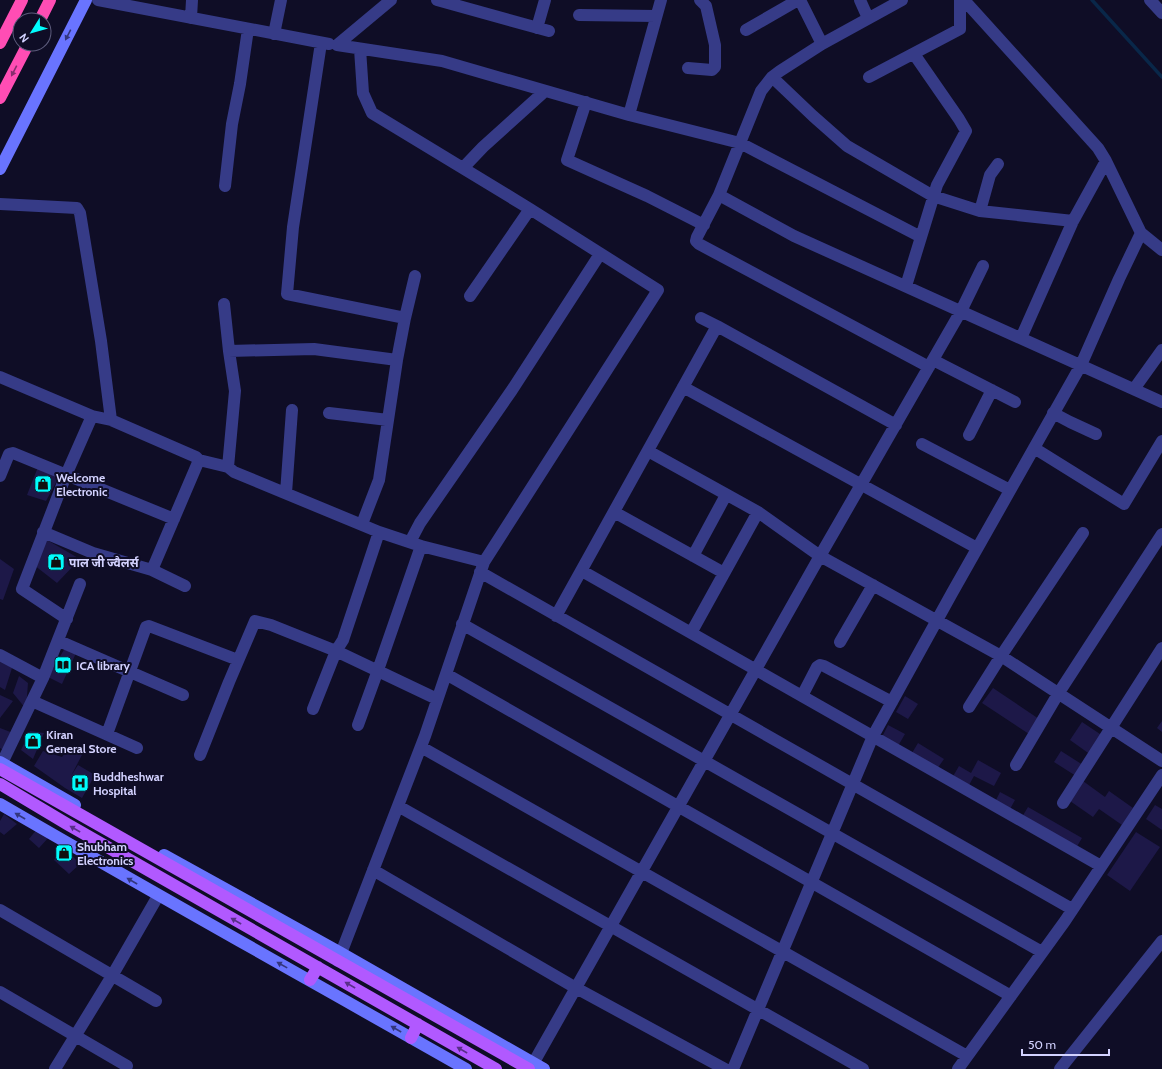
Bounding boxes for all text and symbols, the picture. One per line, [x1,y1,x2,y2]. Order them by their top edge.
north arrow [12,12,52,52]
one-way arrow [65,29,72,41]
text: N [16,31,32,45]
one-way arrow [11,65,17,77]
place label: Welcome Electronic [56,470,108,499]
shop icon: Welcome Electronic [33,474,53,494]
shop icon: पाल जी ज्वैलर्स [46,552,66,572]
place label: पाल जी ज्वैलर्स [69,555,140,570]
library icon: ICA library [53,655,73,675]
place label: ICA library [76,658,131,673]
place label: Kiran General Store [46,727,116,756]
shop icon: Kiran General Store [23,731,43,751]
place label: Buddheshwar Hospital [93,769,164,798]
hospital icon: Buddheshwar Hospital [70,773,90,793]
one-way arrow [14,812,26,819]
one-way arrow [69,825,81,832]
place label: Shubham Electronics [77,839,133,868]
shop icon: Shubham Electronics [54,843,74,863]
one-way arrow [126,878,138,885]
one-way arrow [231,917,242,924]
one-way arrow [276,962,288,968]
one-way arrow [344,981,355,988]
one-way arrow [390,1025,402,1032]
scale bar [1022,1031,1109,1057]
text: 50 m [1028,1037,1056,1052]
one-way arrow [456,1046,468,1053]

